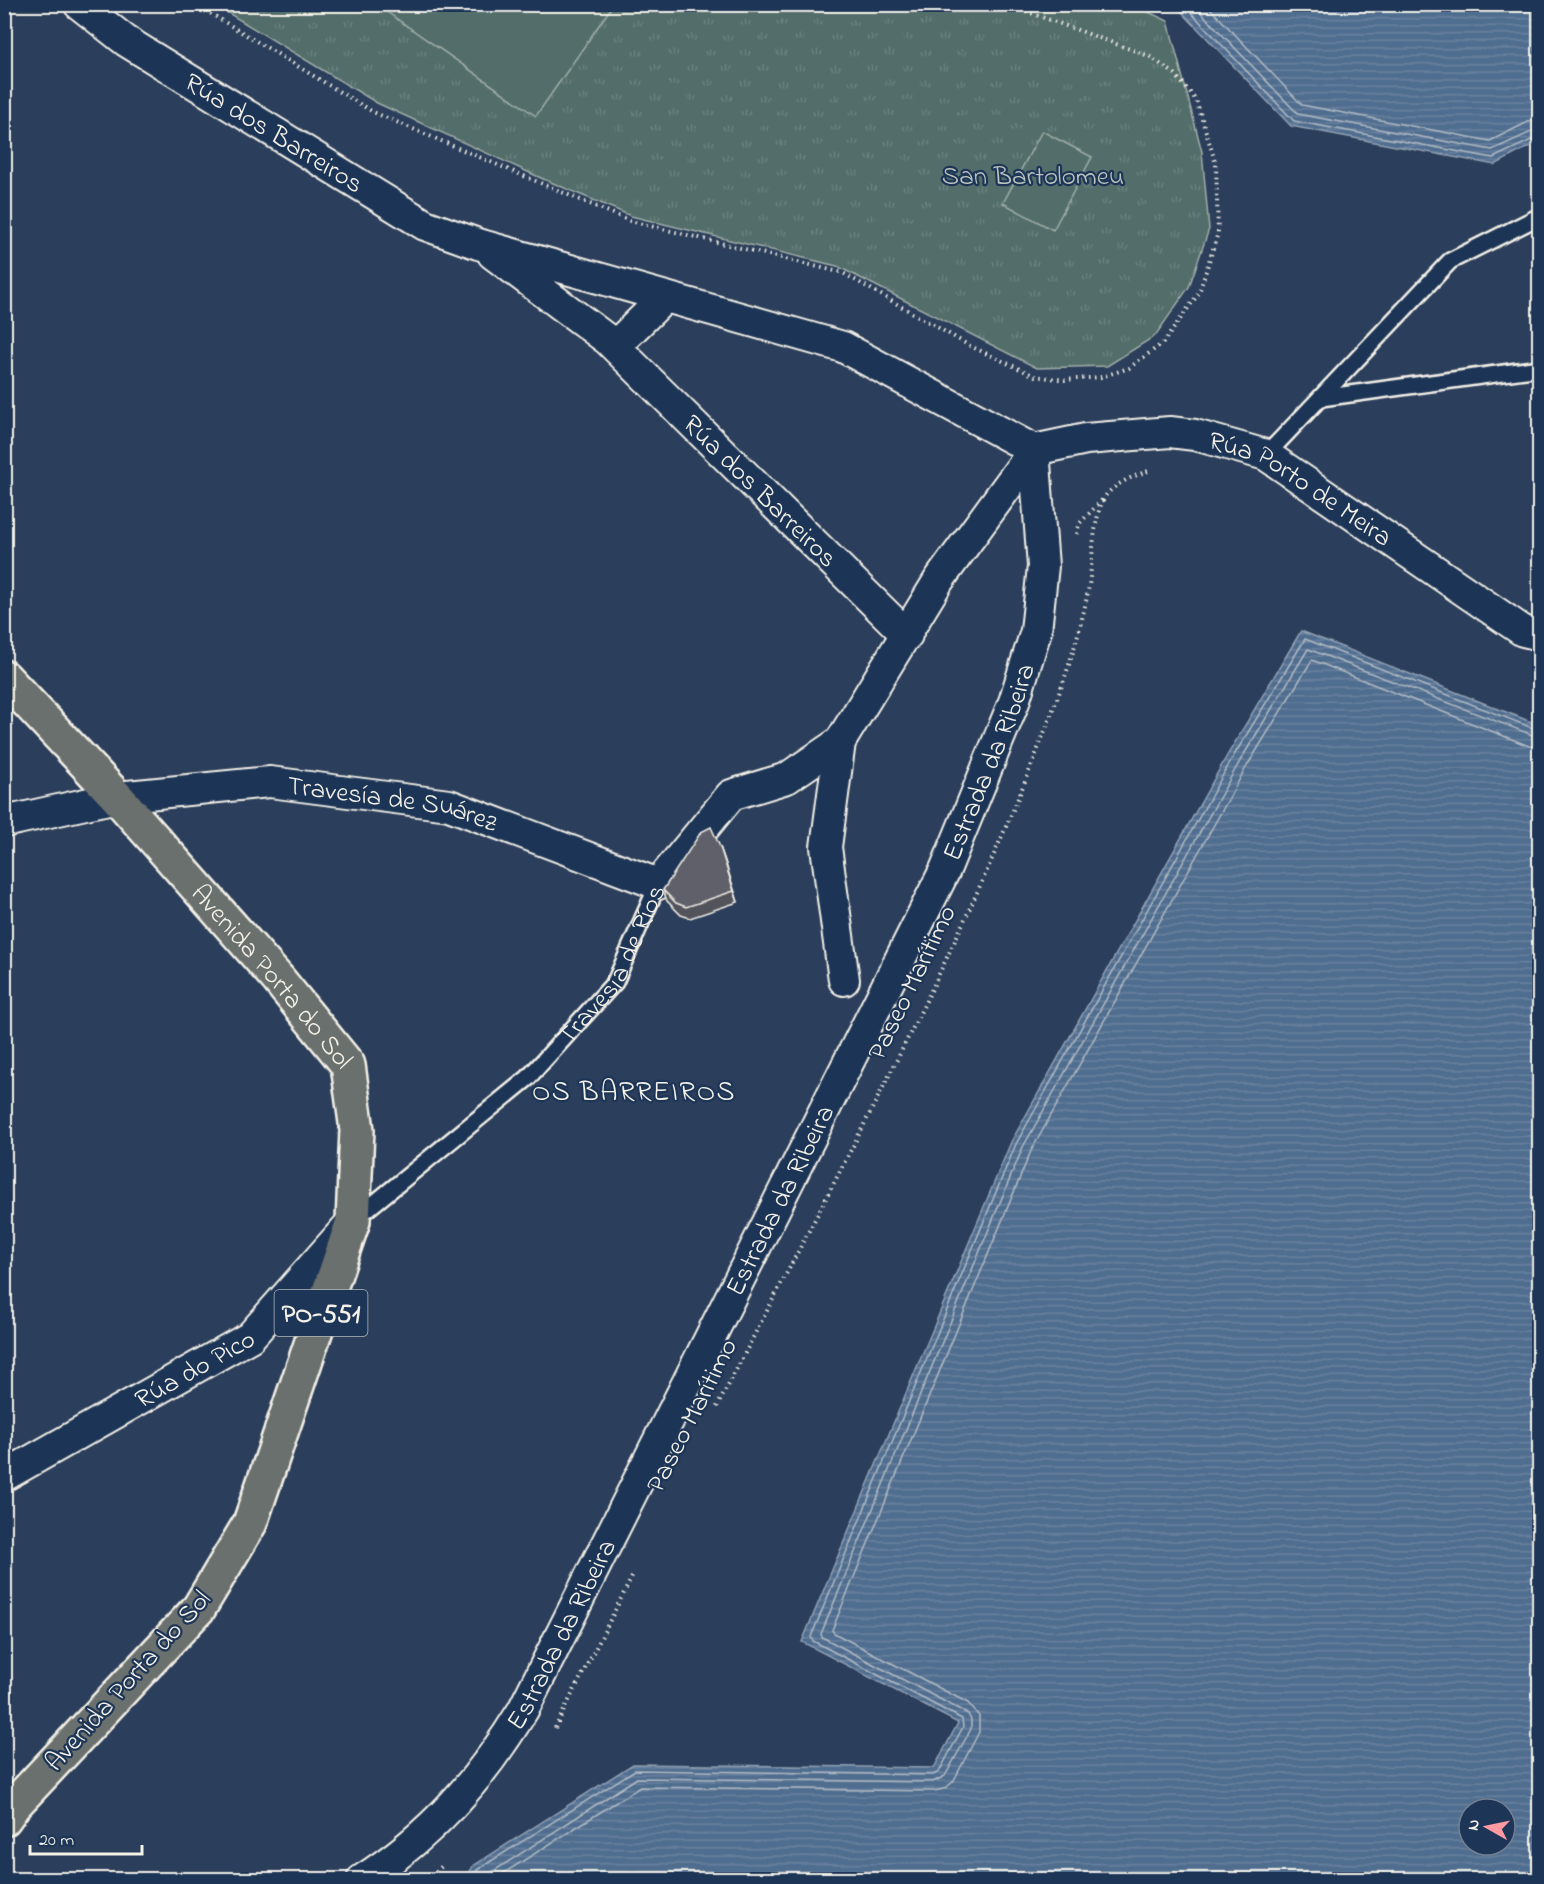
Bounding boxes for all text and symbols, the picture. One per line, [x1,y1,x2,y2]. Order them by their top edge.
street label: Rúa dos Barreiros [176,64,370,204]
park label: San Bartolomeu [942,158,1124,197]
street label: Rúa dos Barreiros [673,407,845,578]
street label: Rúa Porto de Meira [1204,423,1399,558]
street label: Estrada da Ribeira [934,659,1047,867]
street label: Travesía de Suárez [285,767,503,844]
street label: Avenida Porta do Sol [181,876,361,1079]
street label: Travesía de Ríos [550,879,677,1055]
street label: Paseo Marítimo [859,899,968,1067]
district label: OS BARREIROS [532,1073,736,1114]
street label: Estrada da Ribeira [717,1099,846,1303]
road number: PO-551 [274,1290,368,1336]
street label: Rúa do Pico [129,1321,263,1420]
street label: Paseo Marítimo [638,1332,749,1500]
street label: Estrada da Ribeira [498,1533,628,1739]
street label: Avenida Porta do Sol [37,1582,221,1781]
north arrow [1457,1797,1517,1857]
scale bar [30,1818,142,1856]
text: N [1461,1818,1487,1832]
text: 20 m [39,1828,74,1854]

